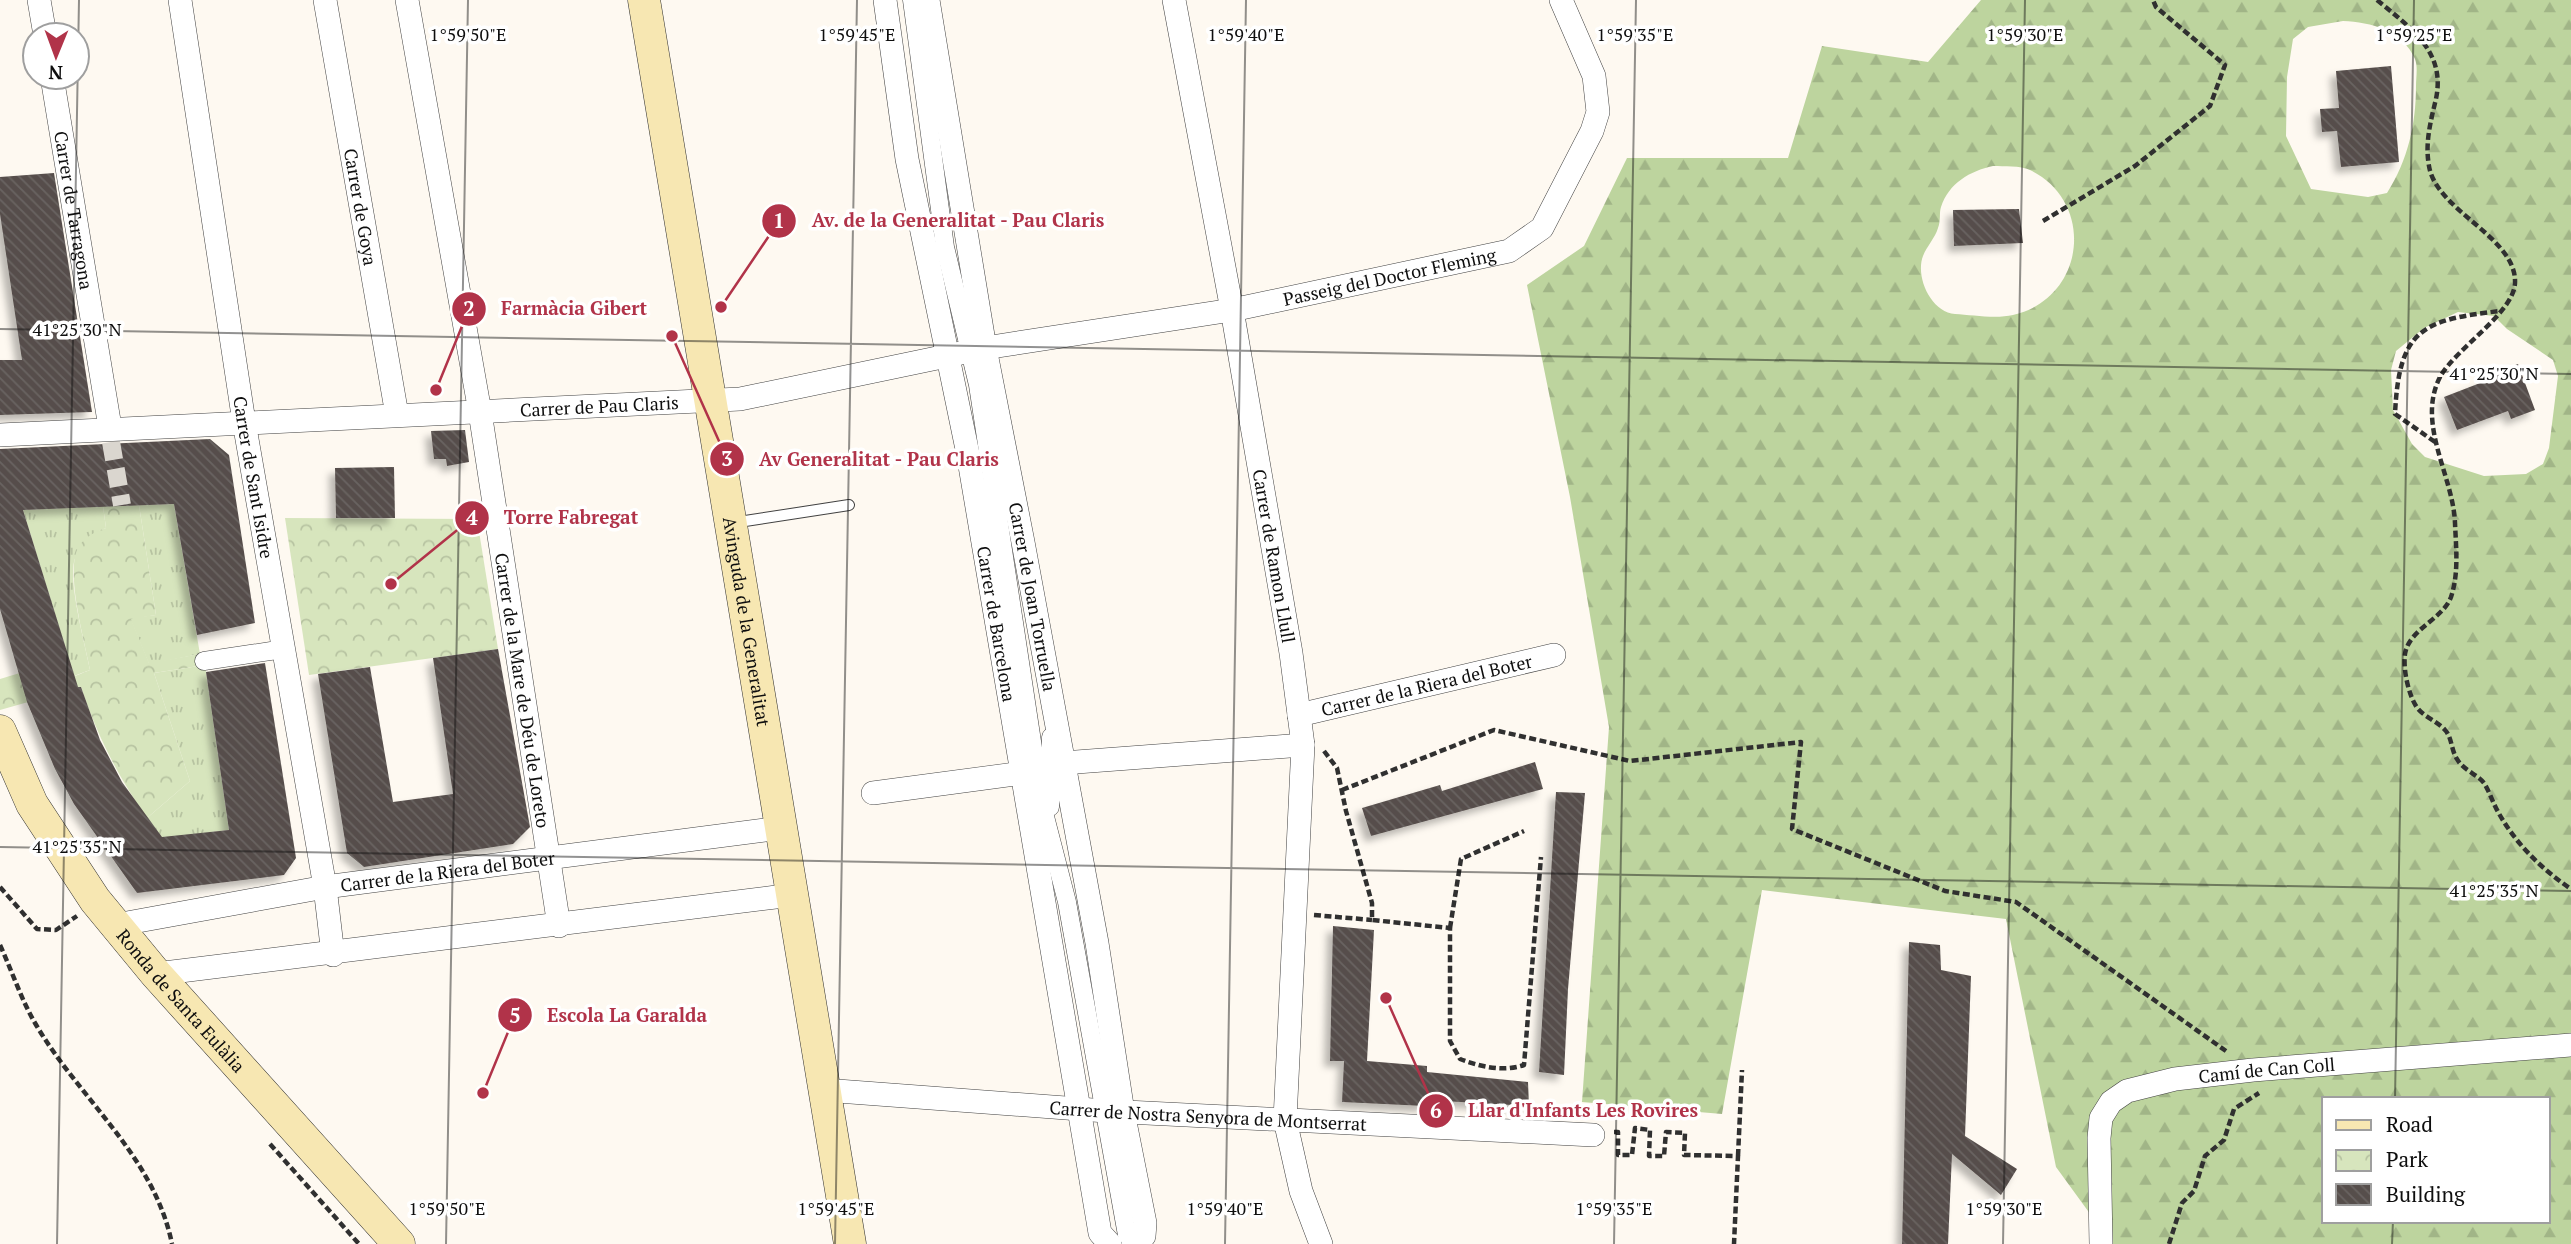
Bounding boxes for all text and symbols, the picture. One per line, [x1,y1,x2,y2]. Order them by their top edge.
north arrow [21,21,91,91]
text: 1°59'50"E [430,22,506,46]
text: 1°59'45"E [819,22,895,46]
text: 1°59'40"E [1208,22,1284,46]
text: 1°59'35"E [1597,22,1673,46]
text: 1°59'30"E [1987,22,2063,46]
text: 1°59'25"E [2376,22,2452,46]
text: N [48,61,63,86]
street label: Carrer de Tarragona [49,129,99,291]
street label: Carrer de Goya [339,146,383,267]
callout: Av. de la Generalitat - Pau Claris [762,201,1119,241]
text: 1 [773,206,785,234]
text: Av. de la Generalitat - Pau Claris [812,207,1105,232]
street label: Passeig del Doctor Fleming [1281,242,1499,311]
callout: Farmàcia Gibert [452,289,661,329]
text: 2 [463,294,475,322]
text: Farmàcia Gibert [501,295,647,320]
text: 41°25'30"N [32,317,122,341]
text: 41°25'30"N [2449,361,2539,385]
street label: Carrer de Pau Claris [519,390,679,422]
street label: Carrer de Sant Isidre [228,394,280,560]
callout: Av Generalitat - Pau Claris [709,439,1013,479]
text: 3 [721,444,733,472]
text: Av Generalitat - Pau Claris [759,446,999,471]
street label: Carrer de Ramon Llull [1248,467,1301,645]
callout: Torre Fabregat [455,498,653,538]
street label: Carrer de Joan Torruella [1003,500,1062,693]
text: 4 [466,503,478,531]
text: Torre Fabregat [504,504,639,529]
street label: Avinguda de la Generalitat [718,515,776,729]
street label: Carrer de Barcelona [972,544,1022,704]
street label: Carrer de la Mare de Déu de Loreto [490,551,556,830]
street label: Carrer de la Riera del Boter [1319,649,1534,721]
text: 41°25'35"N [32,834,122,858]
street label: Carrer de la Riera del Boter [339,845,556,897]
text: 41°25'35"N [2449,878,2539,902]
street label: Ronda de Santa Eulàlia [112,924,251,1077]
callout: Escola La Garalda [498,995,721,1035]
text: 5 [509,1001,521,1029]
text: Escola La Garalda [547,1002,708,1027]
street label: Camí de Can Coll [2197,1052,2336,1088]
callout: Llar d'Infants Les Rovires [1419,1091,1712,1131]
street label: Carrer de Nostra Senyora de Montserrat [1049,1095,1368,1136]
text: 6 [1430,1096,1442,1124]
text: Llar d'Infants Les Rovires [1468,1097,1698,1122]
legend [2322,1097,2550,1223]
text: Road [2386,1110,2433,1138]
text: Park [2386,1145,2428,1173]
text: Building [2386,1180,2466,1208]
text: 1°59'50"E [409,1196,485,1220]
text: 1°59'45"E [798,1196,874,1220]
text: 1°59'40"E [1187,1196,1263,1220]
text: 1°59'35"E [1576,1196,1652,1220]
text: 1°59'30"E [1966,1196,2042,1220]

